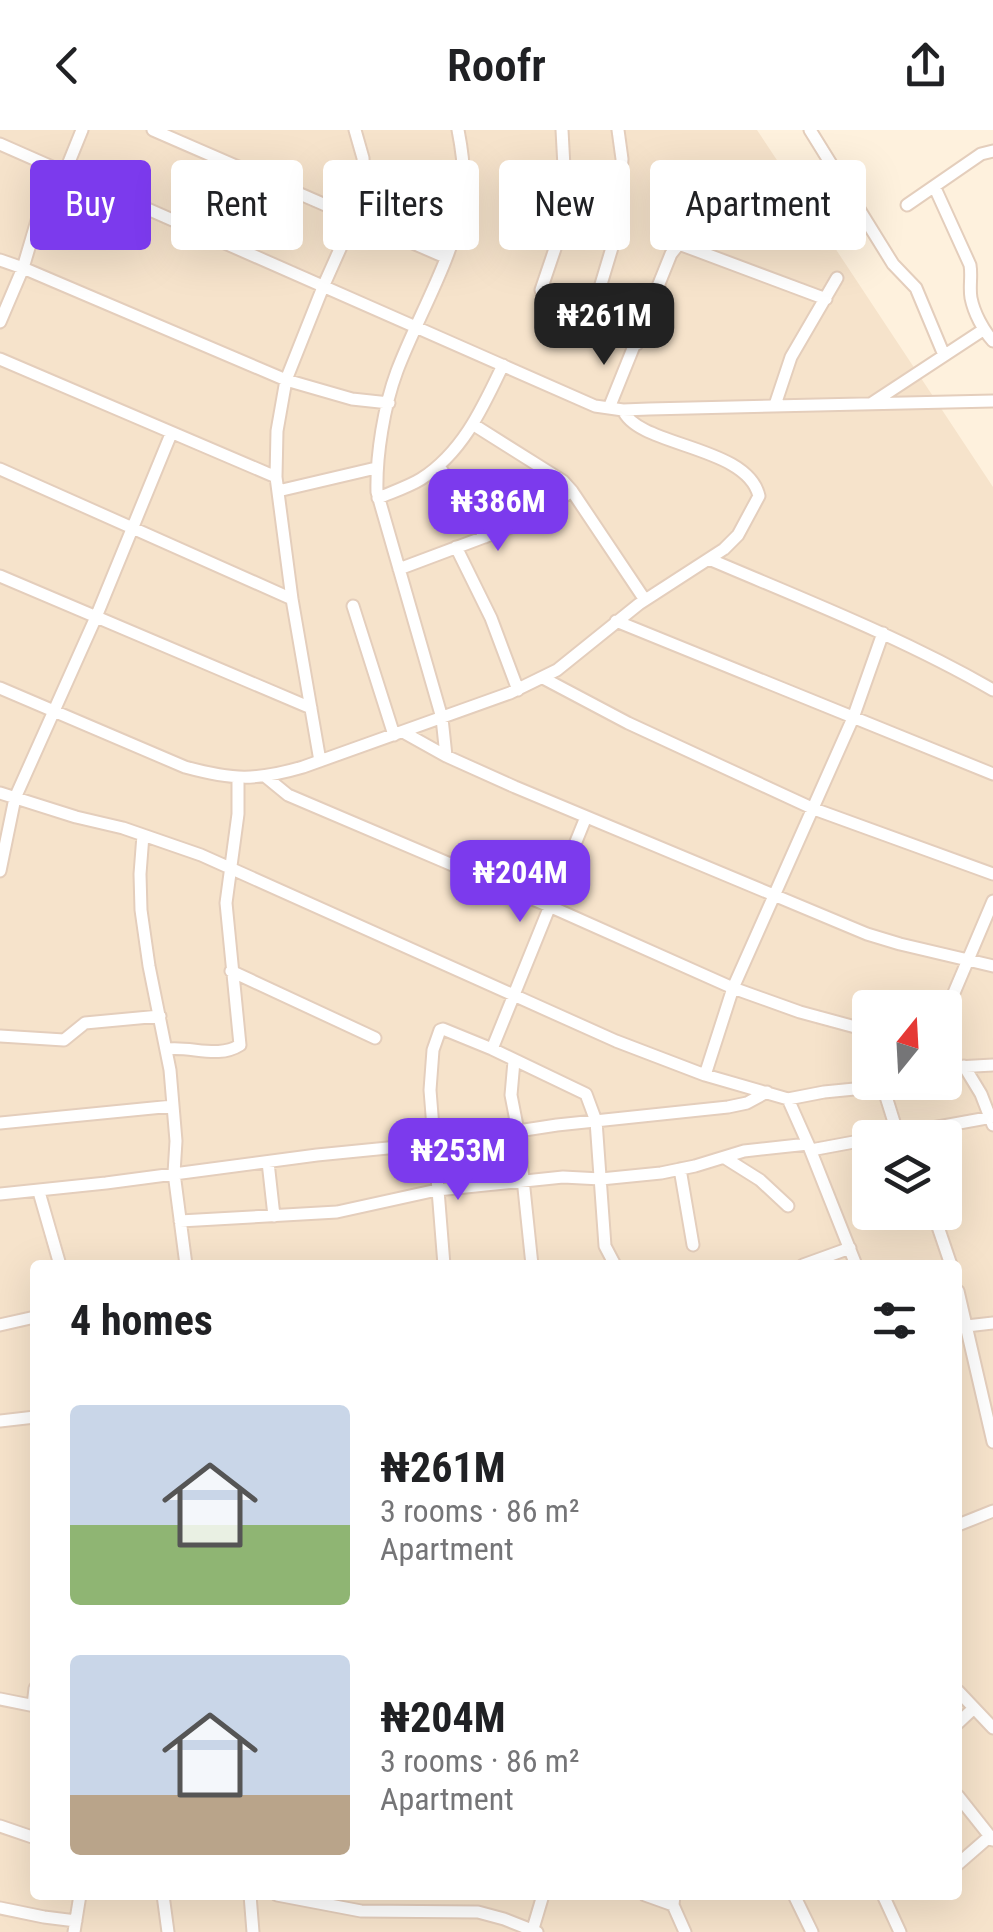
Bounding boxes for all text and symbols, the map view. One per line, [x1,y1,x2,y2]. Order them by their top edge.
icon: back [40,38,95,93]
icon: share [898,38,953,93]
text: Roofr [447,39,546,92]
chip: Buy [30,160,151,250]
chip: Rent [171,160,303,250]
chip: Filters [323,160,479,250]
chip: New [499,160,630,250]
chip: Apartment [650,160,866,250]
pin: ₦261M [534,283,674,368]
text: ₦261M [556,296,652,334]
pin: ₦386M [428,469,568,554]
text: ₦386M [450,482,546,520]
pin: ₦204M [450,840,590,925]
text: ₦204M [472,853,568,891]
north arrow [852,990,962,1100]
map controls [852,990,962,1230]
pin: ₦253M [388,1118,528,1203]
button: layers [852,1120,962,1230]
text: ₦253M [410,1131,506,1169]
icon: filters [867,1293,922,1348]
text: 4 homes [70,1296,213,1345]
text: ₦261M [380,1443,506,1492]
icon: home [150,1445,270,1565]
text: 3 rooms · 86 m² [380,1492,579,1530]
text: Apartment [380,1530,514,1568]
text: ₦204M [380,1693,506,1742]
icon: home [150,1695,270,1815]
text: 3 rooms · 86 m² [380,1742,579,1780]
text: Apartment [380,1780,514,1818]

